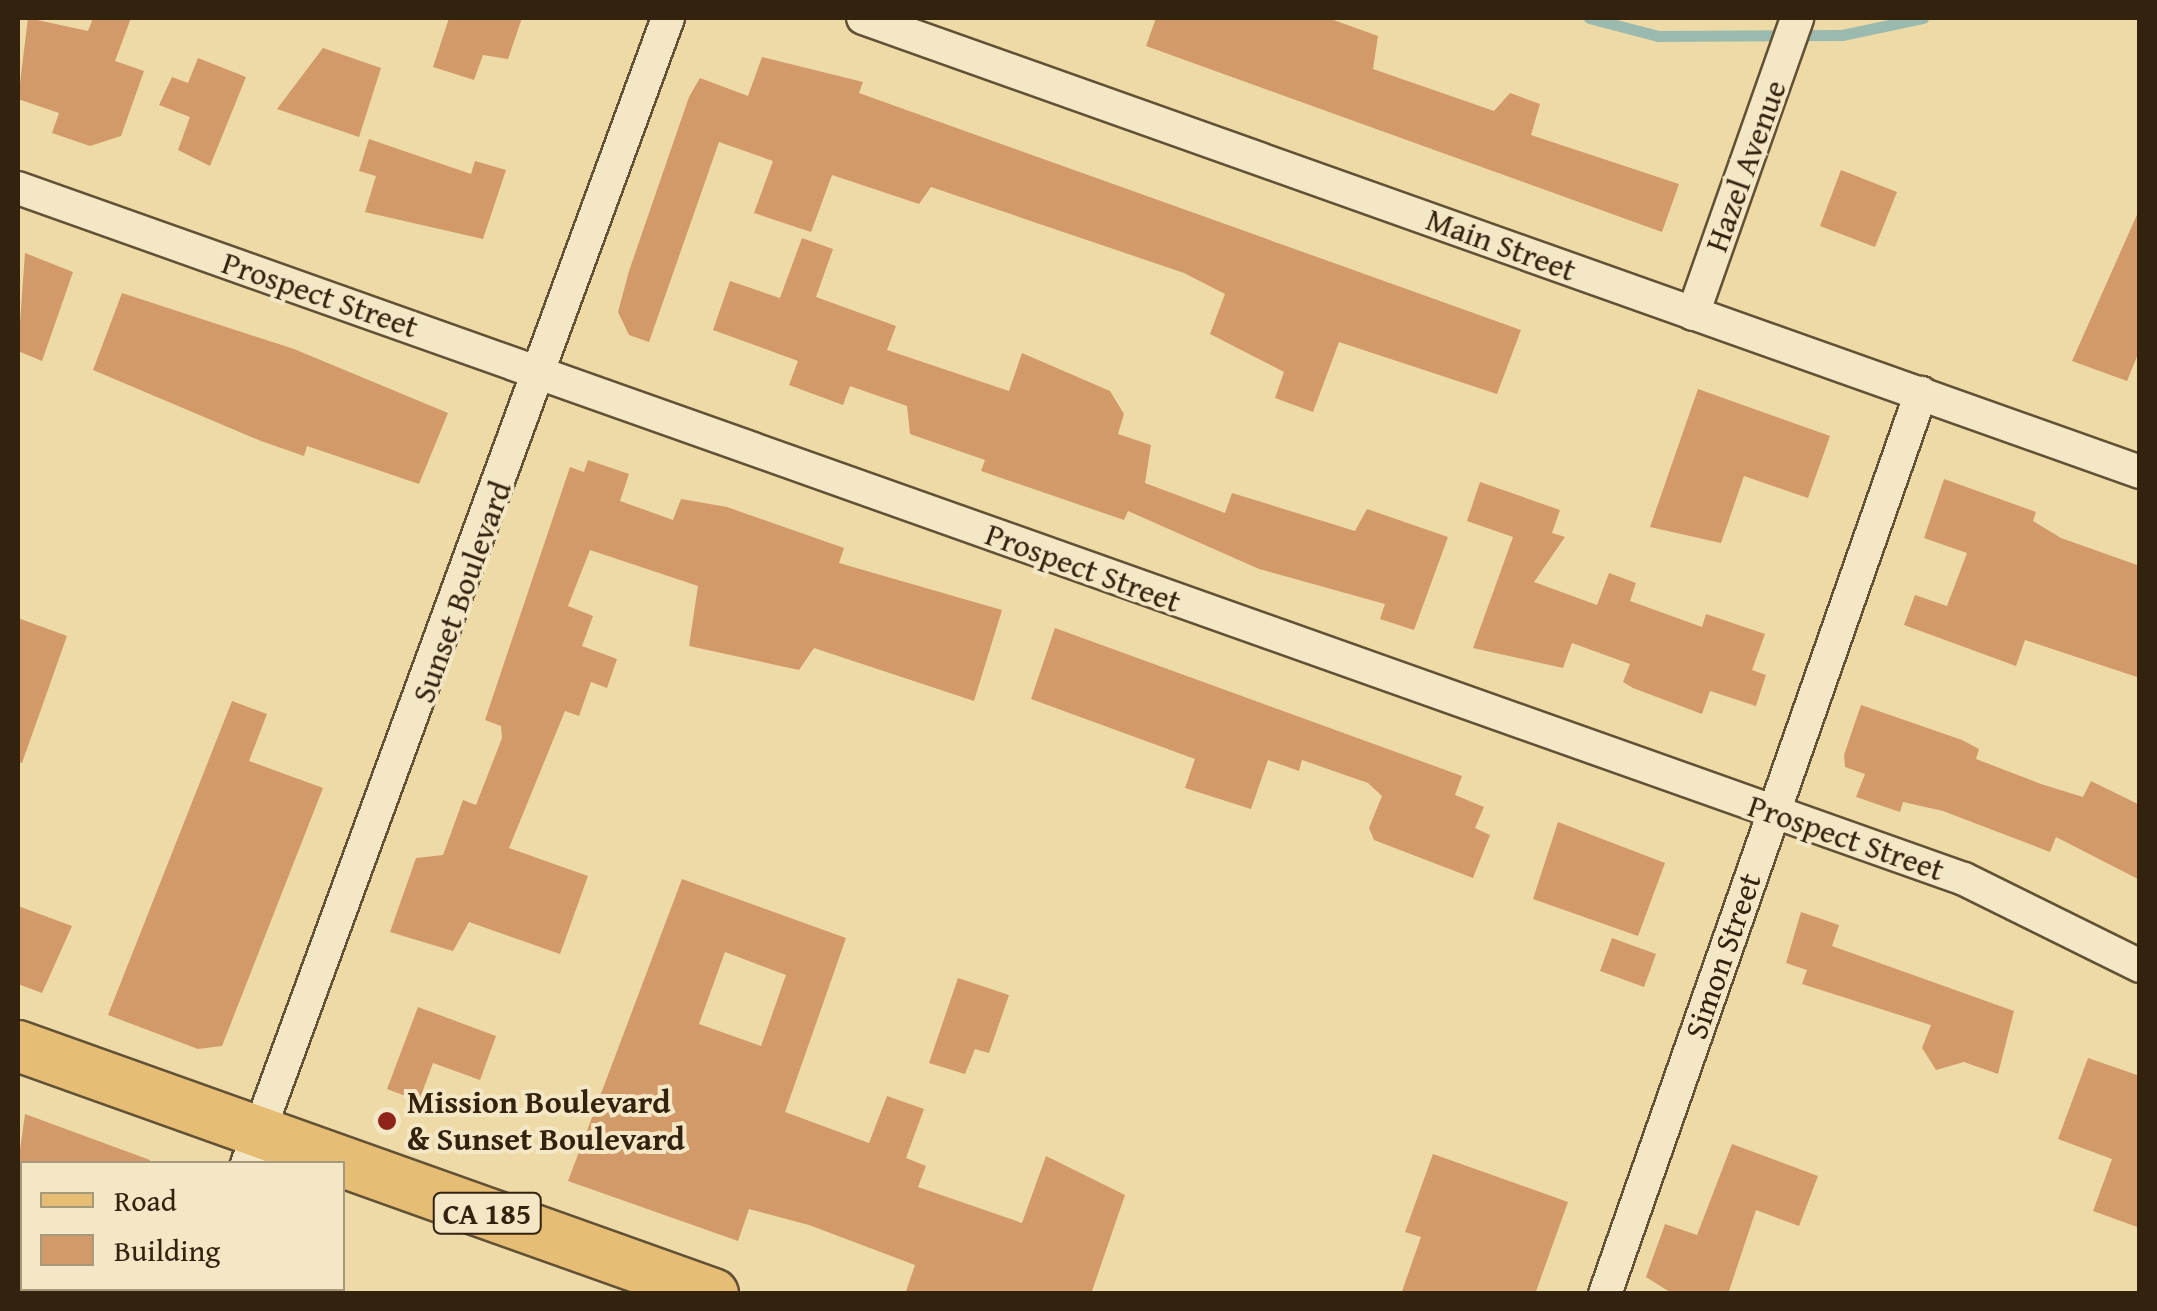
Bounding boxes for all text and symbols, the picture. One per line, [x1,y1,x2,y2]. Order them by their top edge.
street label: Hazel Avenue [1697,75,1795,257]
street label: Main Street [1421,200,1581,290]
street label: Prospect Street [217,244,423,346]
street label: Sunset Boulevard [404,476,520,708]
street label: Prospect Street [980,515,1186,621]
street label: Prospect Street [1743,787,1949,889]
street label: Simon Street [1677,868,1769,1044]
place label: Mission Boulevard & Sunset Boulevard [407,1084,685,1159]
marker: Mission Boulevard & Sunset Boulevard [376,1110,398,1132]
legend [20,1161,345,1291]
text: Road [114,1178,177,1222]
road number: CA 185 [432,1188,542,1238]
text: Building [114,1228,220,1272]

